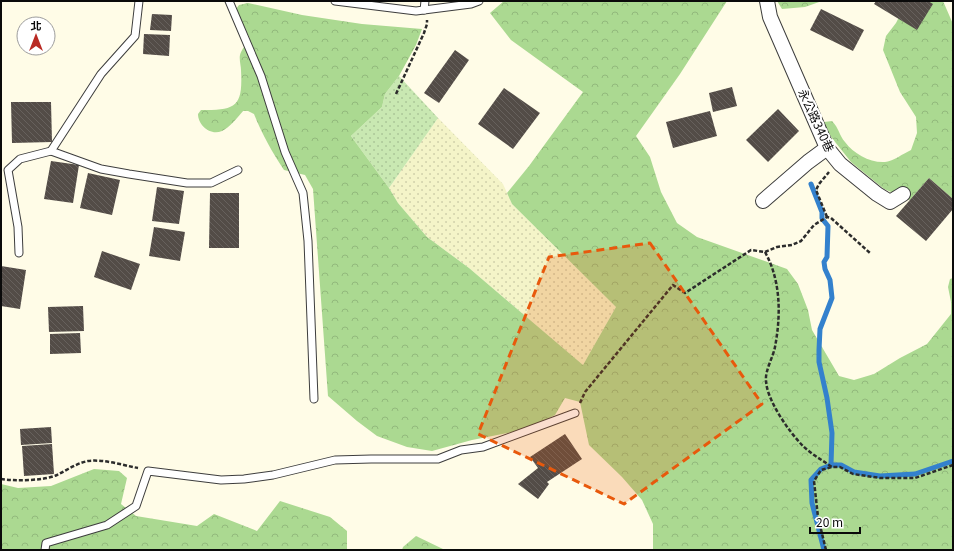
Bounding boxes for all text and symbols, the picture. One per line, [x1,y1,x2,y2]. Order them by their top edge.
north arrow [16,16,56,56]
text: 北 [31,17,42,33]
street label: 永公路340巷 [795,86,839,154]
scale bar [810,509,860,535]
text: 20 m [816,513,843,530]

